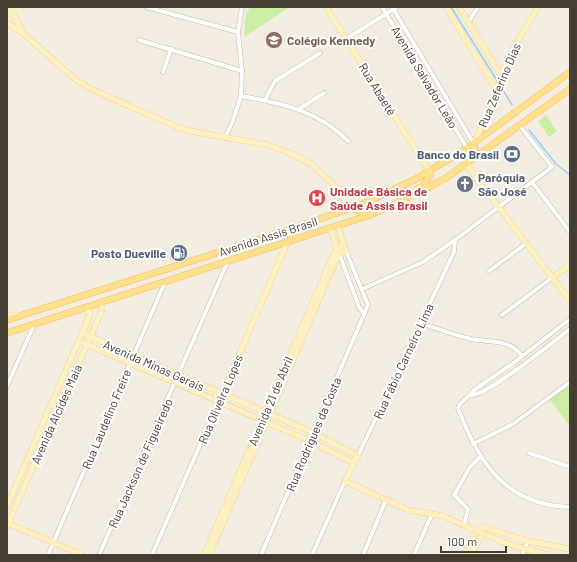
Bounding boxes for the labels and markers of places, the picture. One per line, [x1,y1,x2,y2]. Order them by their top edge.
school or university icon: Colégio Kennedy [264,30,284,50]
place label: Colégio Kennedy [287,33,375,47]
bank icon: Banco do Brasil [502,144,522,164]
place label: Banco do Brasil [417,147,499,161]
place label: Paróquia São José [478,170,527,198]
church icon: Paróquia São José [455,174,475,194]
place label: Unidade Básica de Saúde Assis Brasil [330,184,428,212]
hospital icon: Unidade Básica de Saúde Assis Brasil [307,188,327,208]
fuel station icon: Posto Dueville [169,243,189,263]
place label: Posto Dueville [91,246,166,260]

